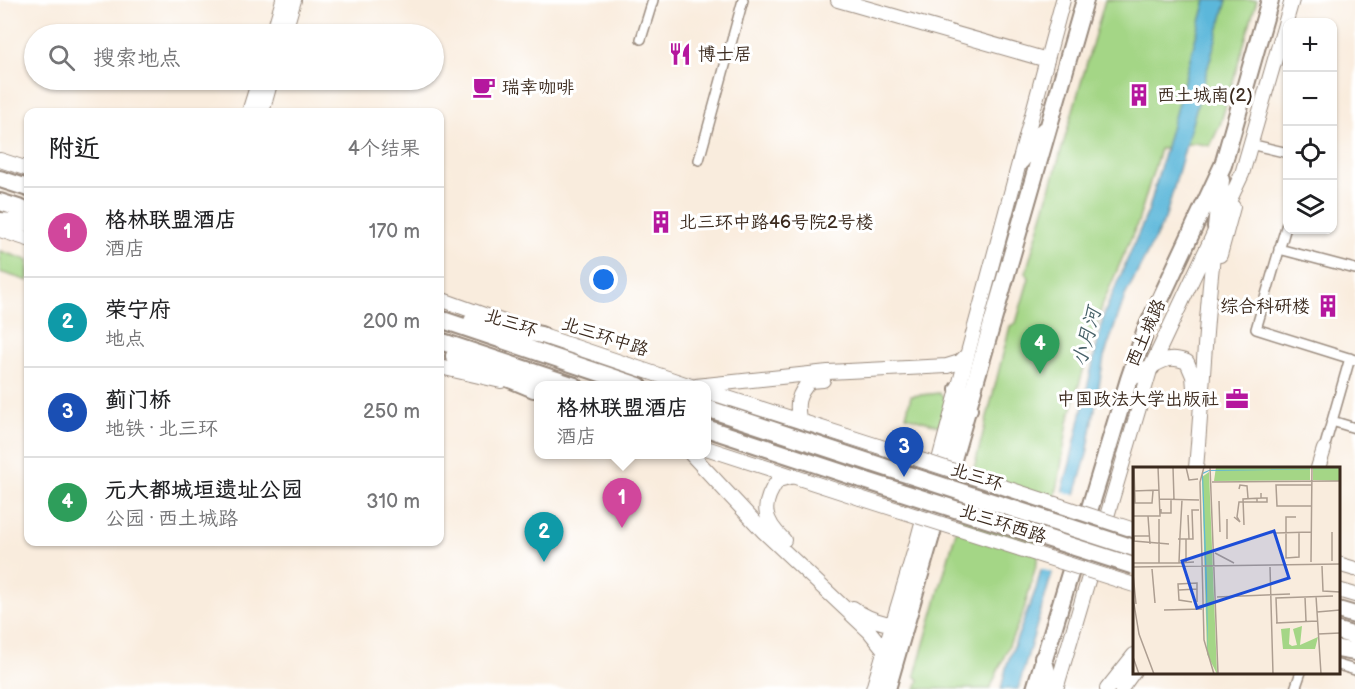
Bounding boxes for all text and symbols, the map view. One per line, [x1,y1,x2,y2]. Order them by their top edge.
map controls [1283,18,1337,234]
button: + [1283,18,1337,72]
search box [24,24,444,90]
icon: search [45,41,78,74]
restaurant icon: 博士居 [667,41,693,67]
place label: 博士居 [698,44,752,65]
text: 搜索地点 [93,45,181,72]
button: − [1283,72,1337,126]
cafe icon: 瑞幸咖啡 [471,74,497,100]
place label: 瑞幸咖啡 [502,77,574,98]
building icon: 西土城南(2) [1126,82,1152,108]
place label: 西土城南(2) [1157,85,1253,106]
button: locate [1283,126,1337,180]
text: 附近 [48,134,100,165]
text: 4个结果 [348,137,420,161]
button: layers [1283,180,1337,234]
text: 格林联盟酒店 [105,207,237,234]
building icon: 北三环中路46号院2号楼 [648,209,674,235]
place label: 北三环中路46号院2号楼 [679,212,874,233]
text: 1 [63,220,72,244]
text: 170 m [369,220,420,244]
text: 酒店 [105,237,145,261]
your location [589,265,618,294]
building icon: 综合科研楼 [1315,293,1341,319]
street label: 西土城路 [1122,296,1170,370]
place label: 综合科研楼 [1220,296,1310,317]
text: 荣宁府 [105,297,171,324]
water label: 小月河 [1068,302,1107,369]
street label: 北三环 [482,305,540,341]
text: 2 [62,310,73,334]
text: 200 m [363,310,420,334]
street label: 北三环中路 [559,313,651,361]
pin: 4 [1020,324,1060,374]
text: 地点 [105,327,145,351]
popup [534,381,711,459]
office icon: 中国政法大学出版社 [1224,386,1250,412]
text: 蓟门桥 [105,387,171,414]
place label: 中国政法大学出版社 [1057,389,1219,410]
text: 格林联盟酒店 [556,395,689,422]
text: 3 [62,400,73,424]
text: 250 m [363,400,420,424]
text: 地铁 · 北三环 [105,417,218,441]
text: 酒店 [556,425,596,449]
pin: 3 [884,428,924,477]
street label: 北三环 [948,459,1006,495]
inset map [1133,467,1340,674]
text: 元大都城垣遗址公园 [105,477,303,504]
pin: 1 [602,478,642,528]
text: 4 [62,490,73,514]
text: 310 m [366,490,420,514]
street label: 北三环西路 [957,500,1049,548]
text: 公园 · 西土城路 [105,507,238,531]
pin: 2 [524,512,564,562]

